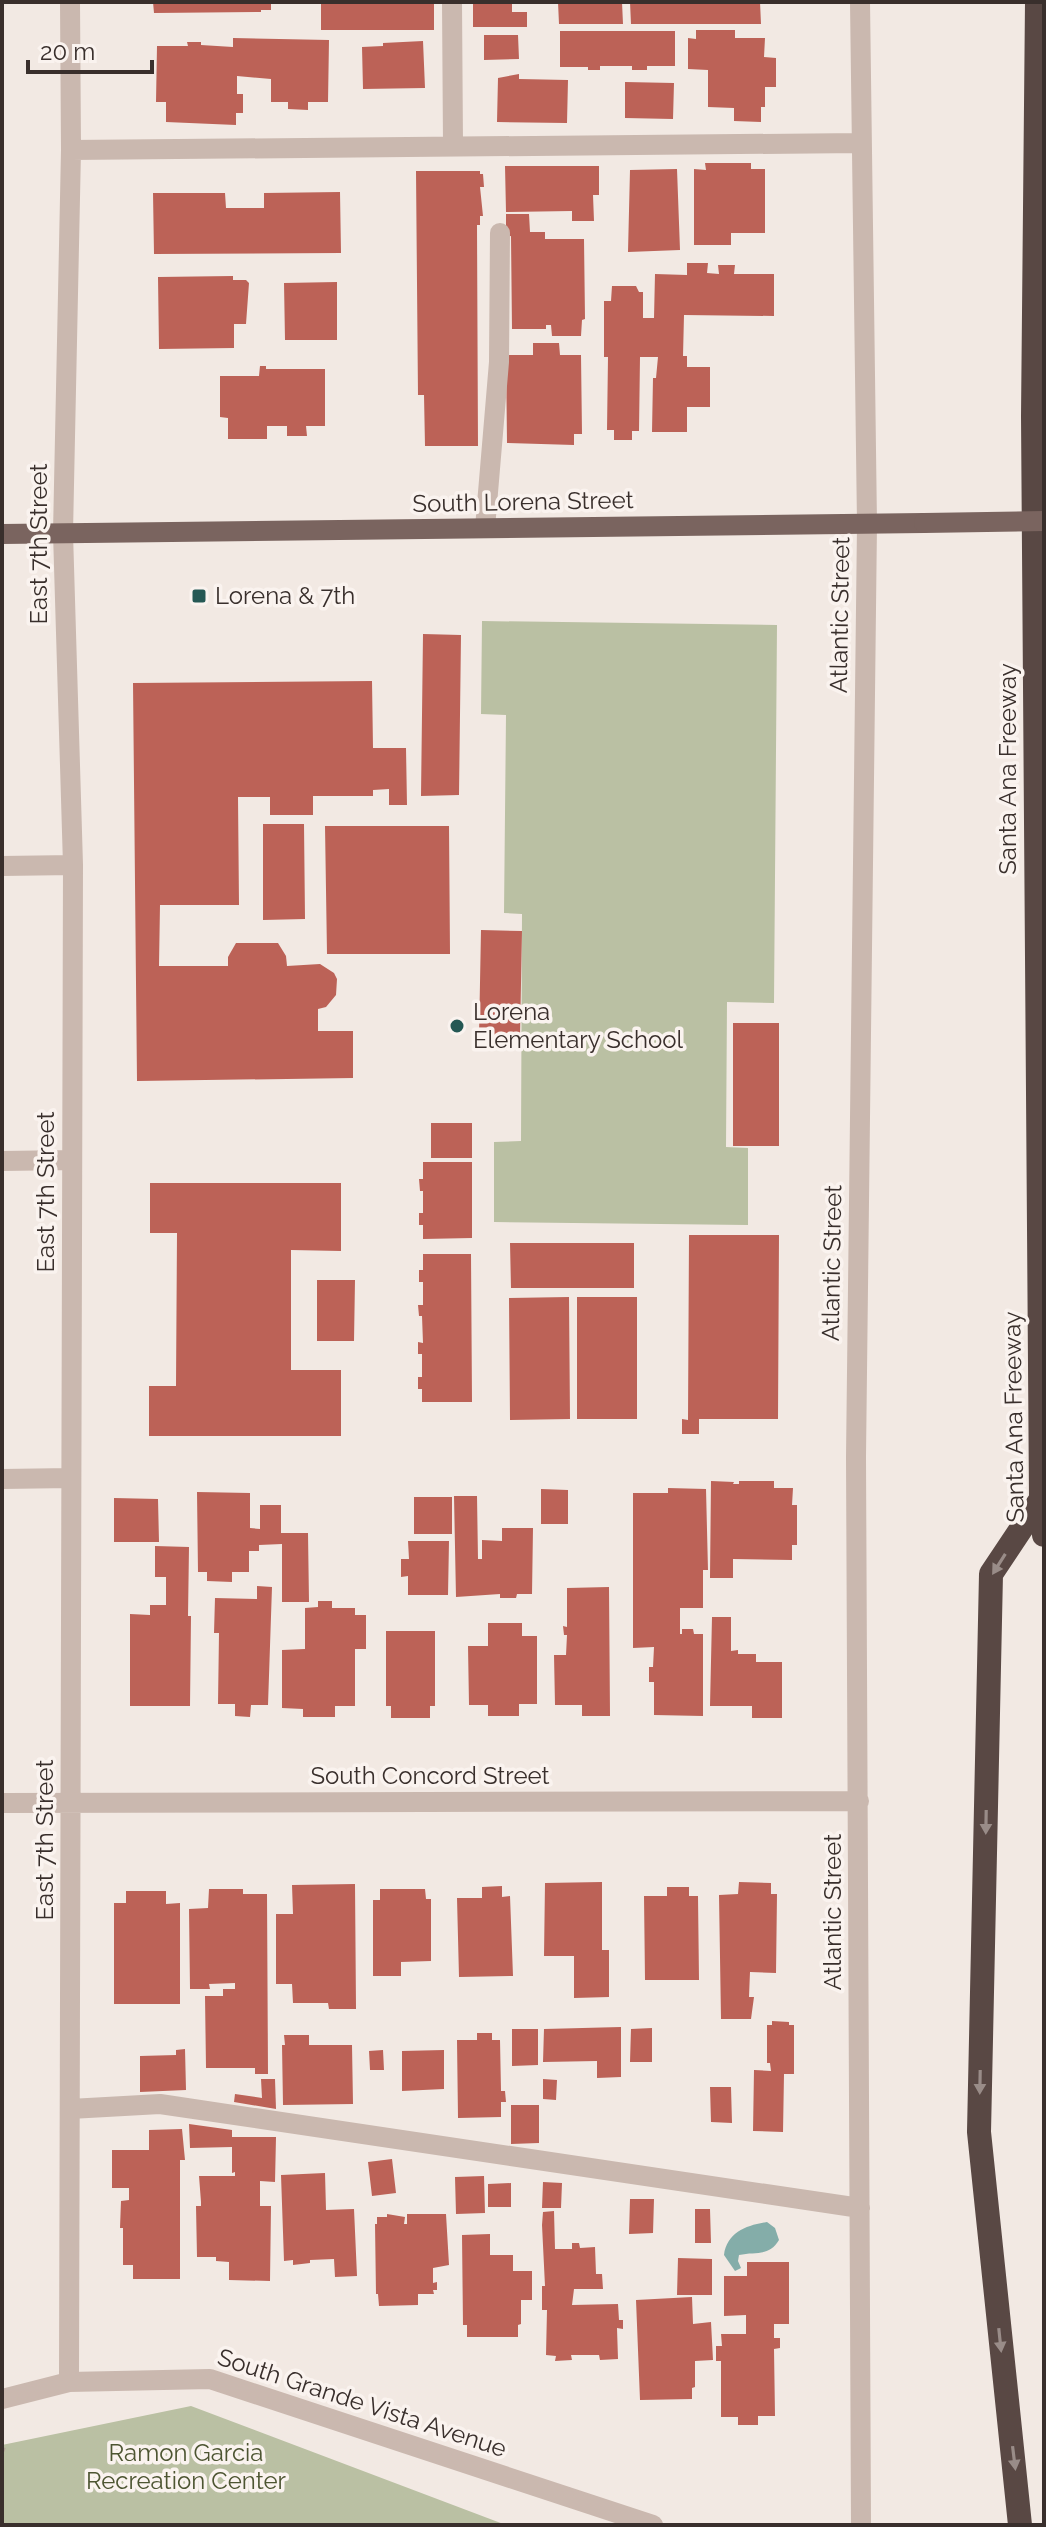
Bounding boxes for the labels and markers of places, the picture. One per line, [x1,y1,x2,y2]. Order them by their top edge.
place label: Lorena & 7th [215,581,355,610]
marker: Lorena & 7th [190,587,208,605]
place label: Lorena Elementary School [473,997,684,1054]
marker: Lorena Elementary School [448,1017,466,1035]

